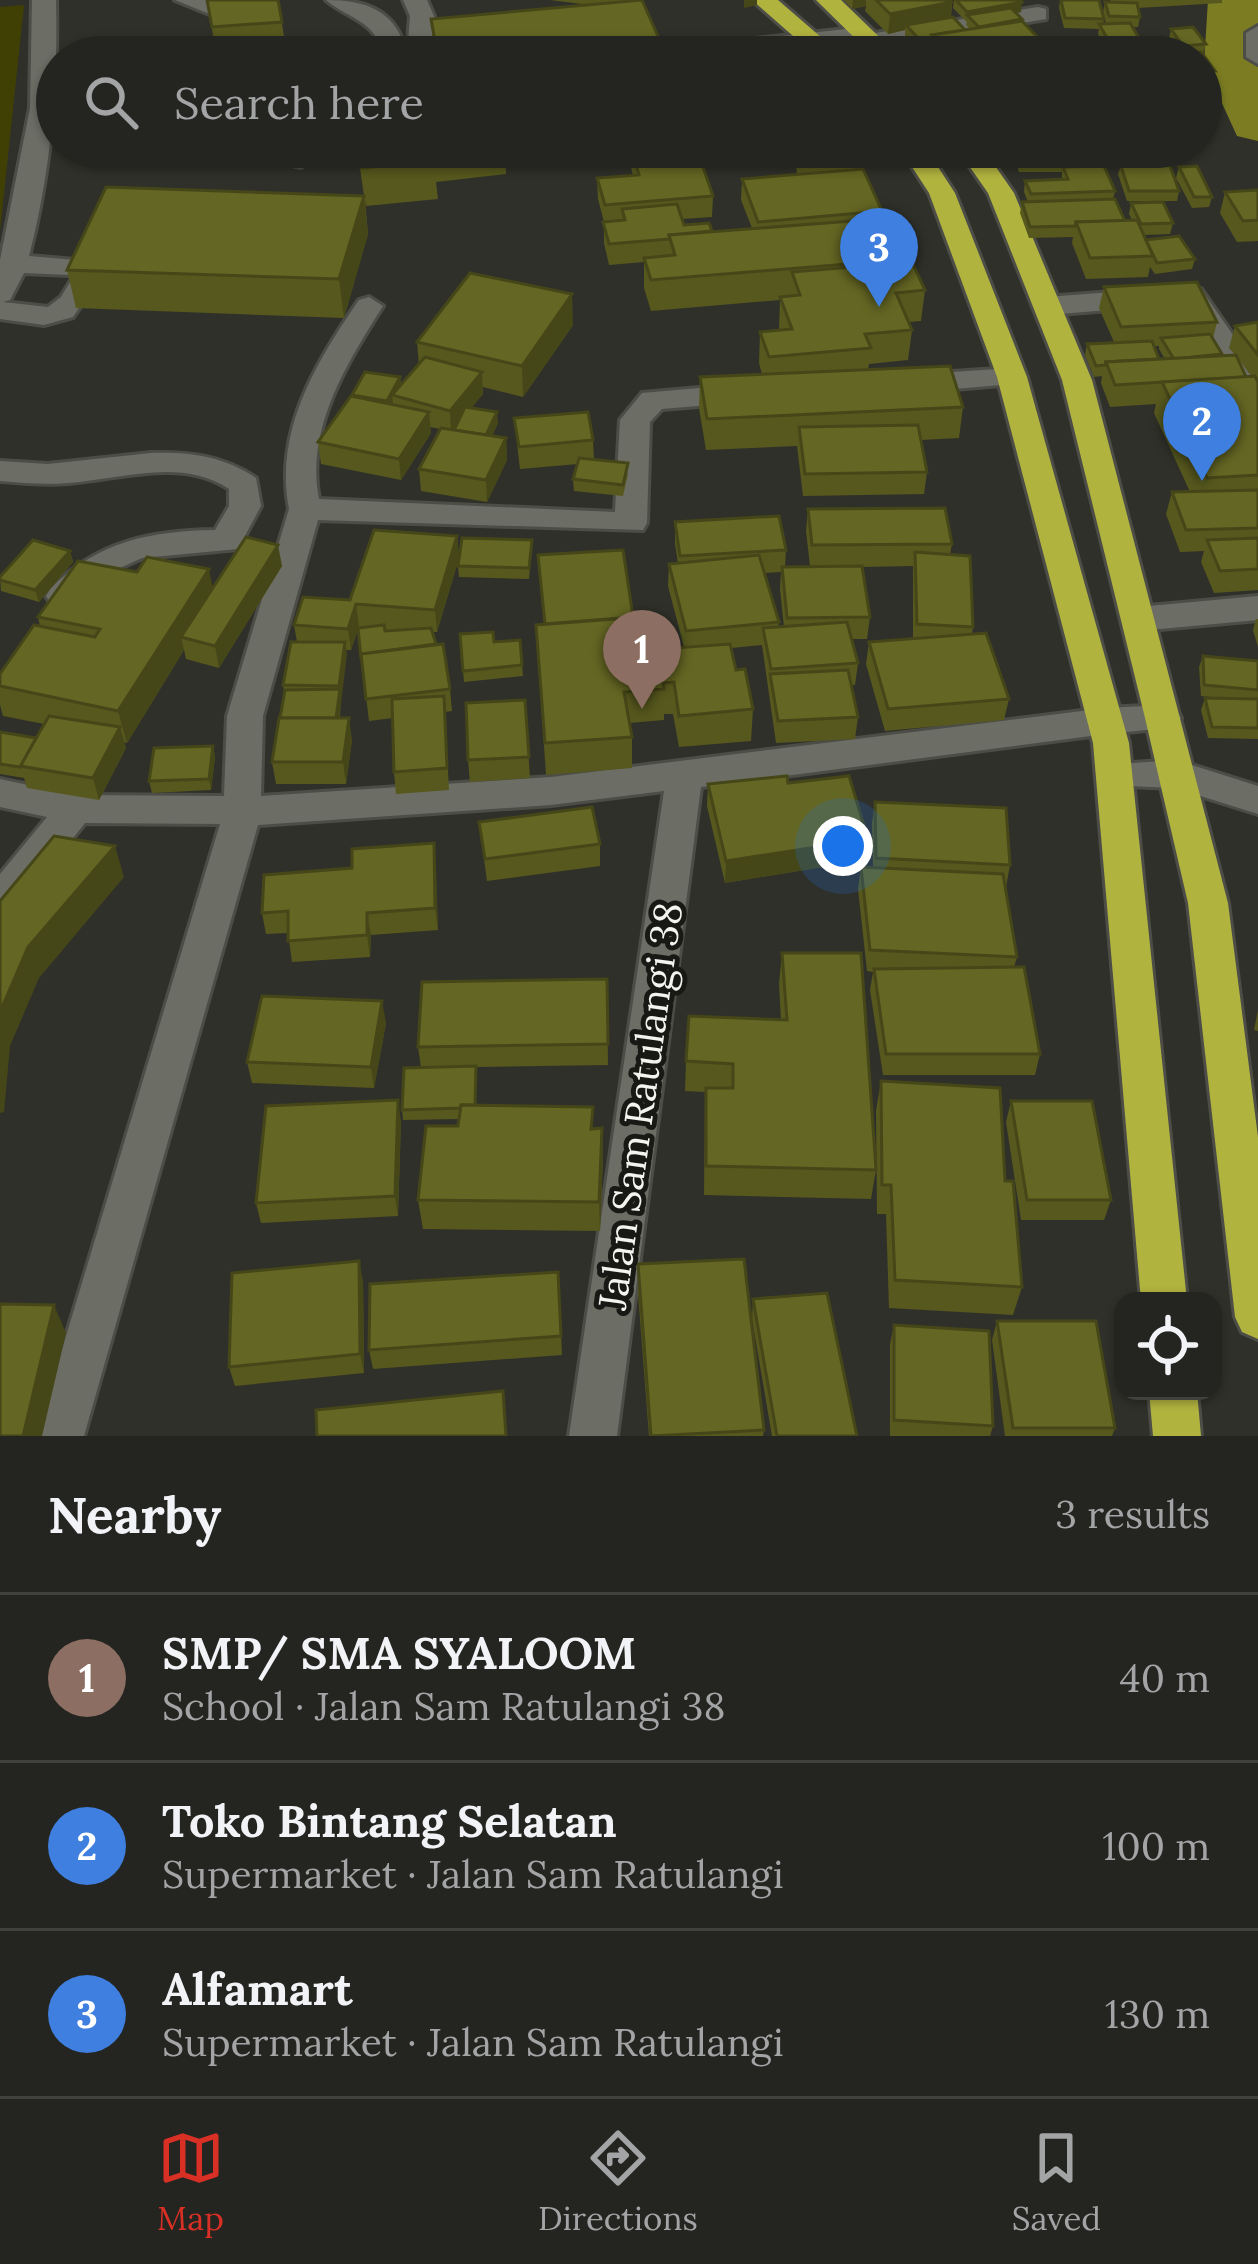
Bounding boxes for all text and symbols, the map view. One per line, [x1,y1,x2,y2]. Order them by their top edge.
search box [36,36,1222,168]
icon: search [78,69,144,135]
text: Search here [174,74,424,131]
pin: 3 [840,208,918,307]
pin: 2 [1163,382,1241,481]
pin: 1 [603,610,681,709]
your location [813,816,873,876]
street label: Jalan Sam Ratulangi 38 [587,899,693,1314]
map controls [1114,1292,1222,1400]
button: locate [1114,1292,1222,1400]
text: Nearby [48,1482,221,1547]
text: 3 results [1055,1489,1210,1539]
text: SMP/ SMA SYALOOM [162,1624,636,1681]
text: 1 [79,1653,95,1703]
text: 40 m [1120,1653,1210,1703]
text: School · Jalan Sam Ratulangi 38 [162,1681,725,1731]
text: Toko Bintang Selatan [162,1792,617,1849]
text: 2 [77,1821,97,1871]
text: 100 m [1102,1821,1210,1871]
text: Supermarket · Jalan Sam Ratulangi [162,1849,784,1899]
text: Alfamart [162,1960,353,2017]
text: 3 [76,1989,98,2039]
text: 130 m [1105,1989,1210,2039]
text: Supermarket · Jalan Sam Ratulangi [162,2017,784,2067]
tab: Map [157,2125,224,2239]
tab: Directions [538,2125,698,2239]
tab: Saved [1012,2125,1101,2239]

